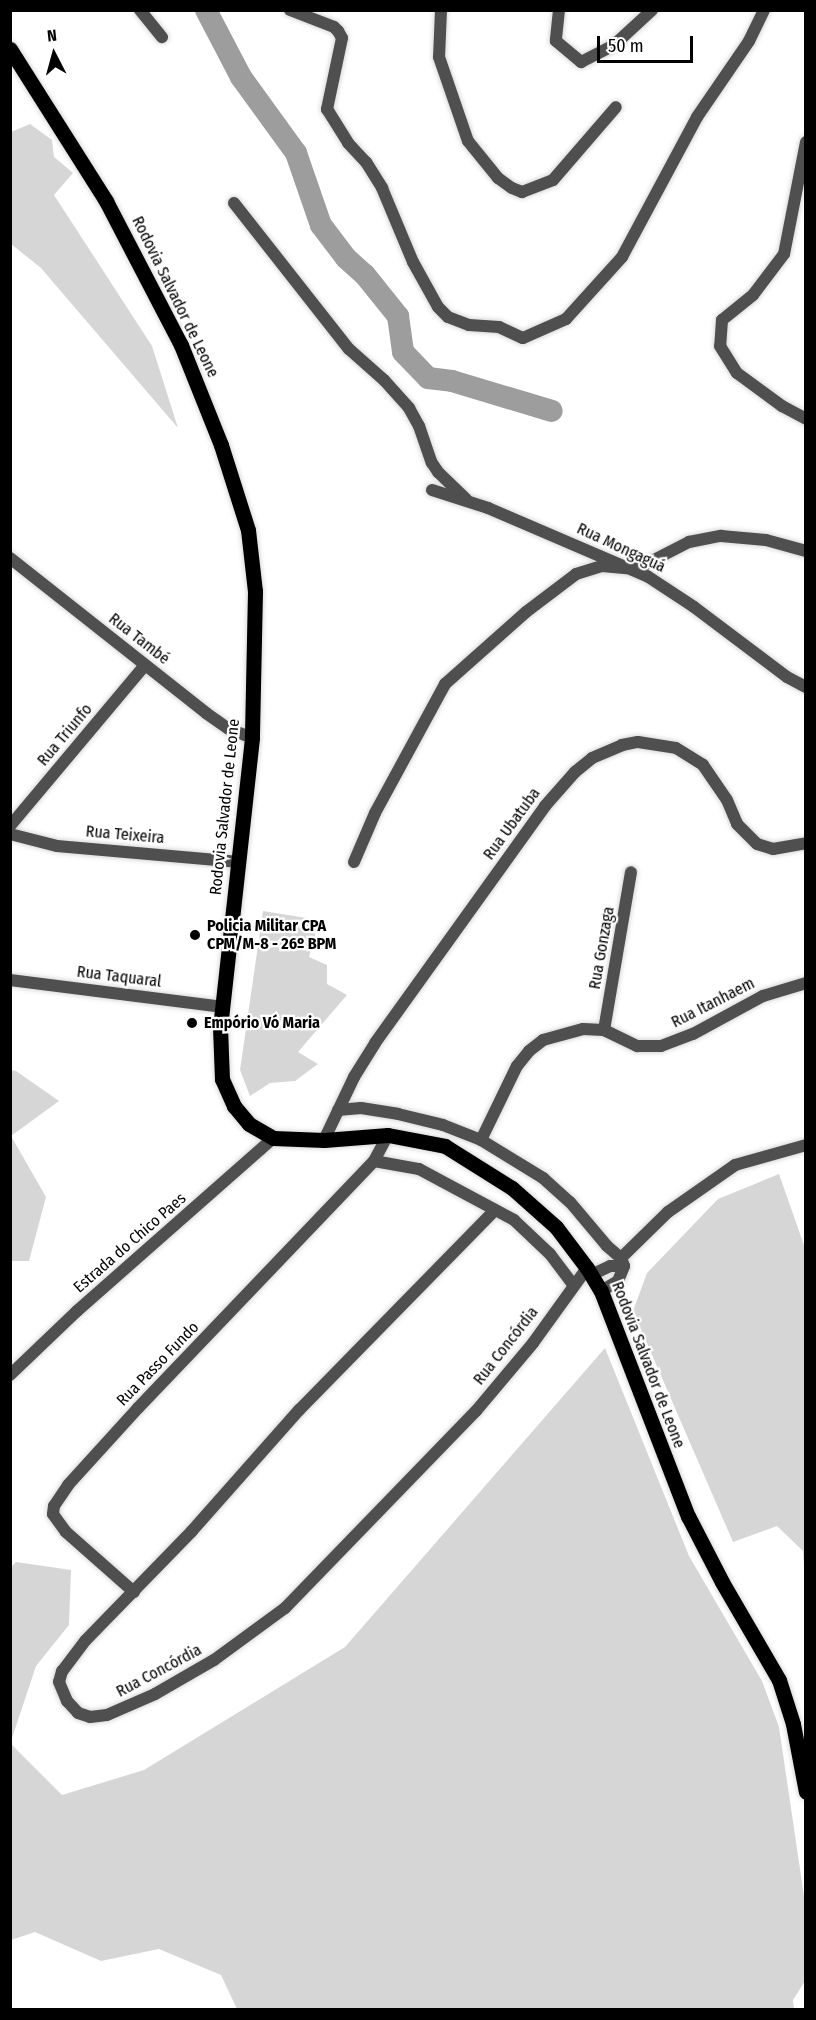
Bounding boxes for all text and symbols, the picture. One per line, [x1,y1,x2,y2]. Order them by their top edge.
north arrow [24,24,84,84]
scale bar [600,24,696,62]
text: N [46,26,58,46]
text: 50 m [608,35,644,57]
street label: Rodovia Salvador de Leone [128,213,222,381]
street label: Rua Mongaguá [574,519,668,577]
street label: Rua També [105,609,173,669]
street label: Rua Triunfo [33,700,97,770]
street label: Rodovia Salvador de Leone [206,718,244,896]
street label: Rua Ubatuba [480,784,544,864]
street label: Rua Teixeira [85,822,165,848]
street label: Rua Gonzaga [585,905,619,991]
place label: Policia Militar CPA CPM/M-8 - 26º BPM [207,916,336,954]
marker: Policia Militar CPA CPM/M-8 - 26º BPM [188,928,202,942]
street label: Rua Taquaral [76,962,162,992]
street label: Rua Itanhaem [668,974,758,1032]
place label: Empório Vó Maria [204,1013,320,1033]
marker: Empório Vó Maria [185,1016,199,1030]
street label: Estrada do Chico Paes [70,1189,190,1297]
street label: Rodovia Salvador de Leone [607,1279,689,1451]
street label: Rua Concórdia [470,1303,542,1389]
street label: Rua Passo Fundo [113,1318,203,1410]
street label: Rua Concórdia [113,1640,205,1702]

